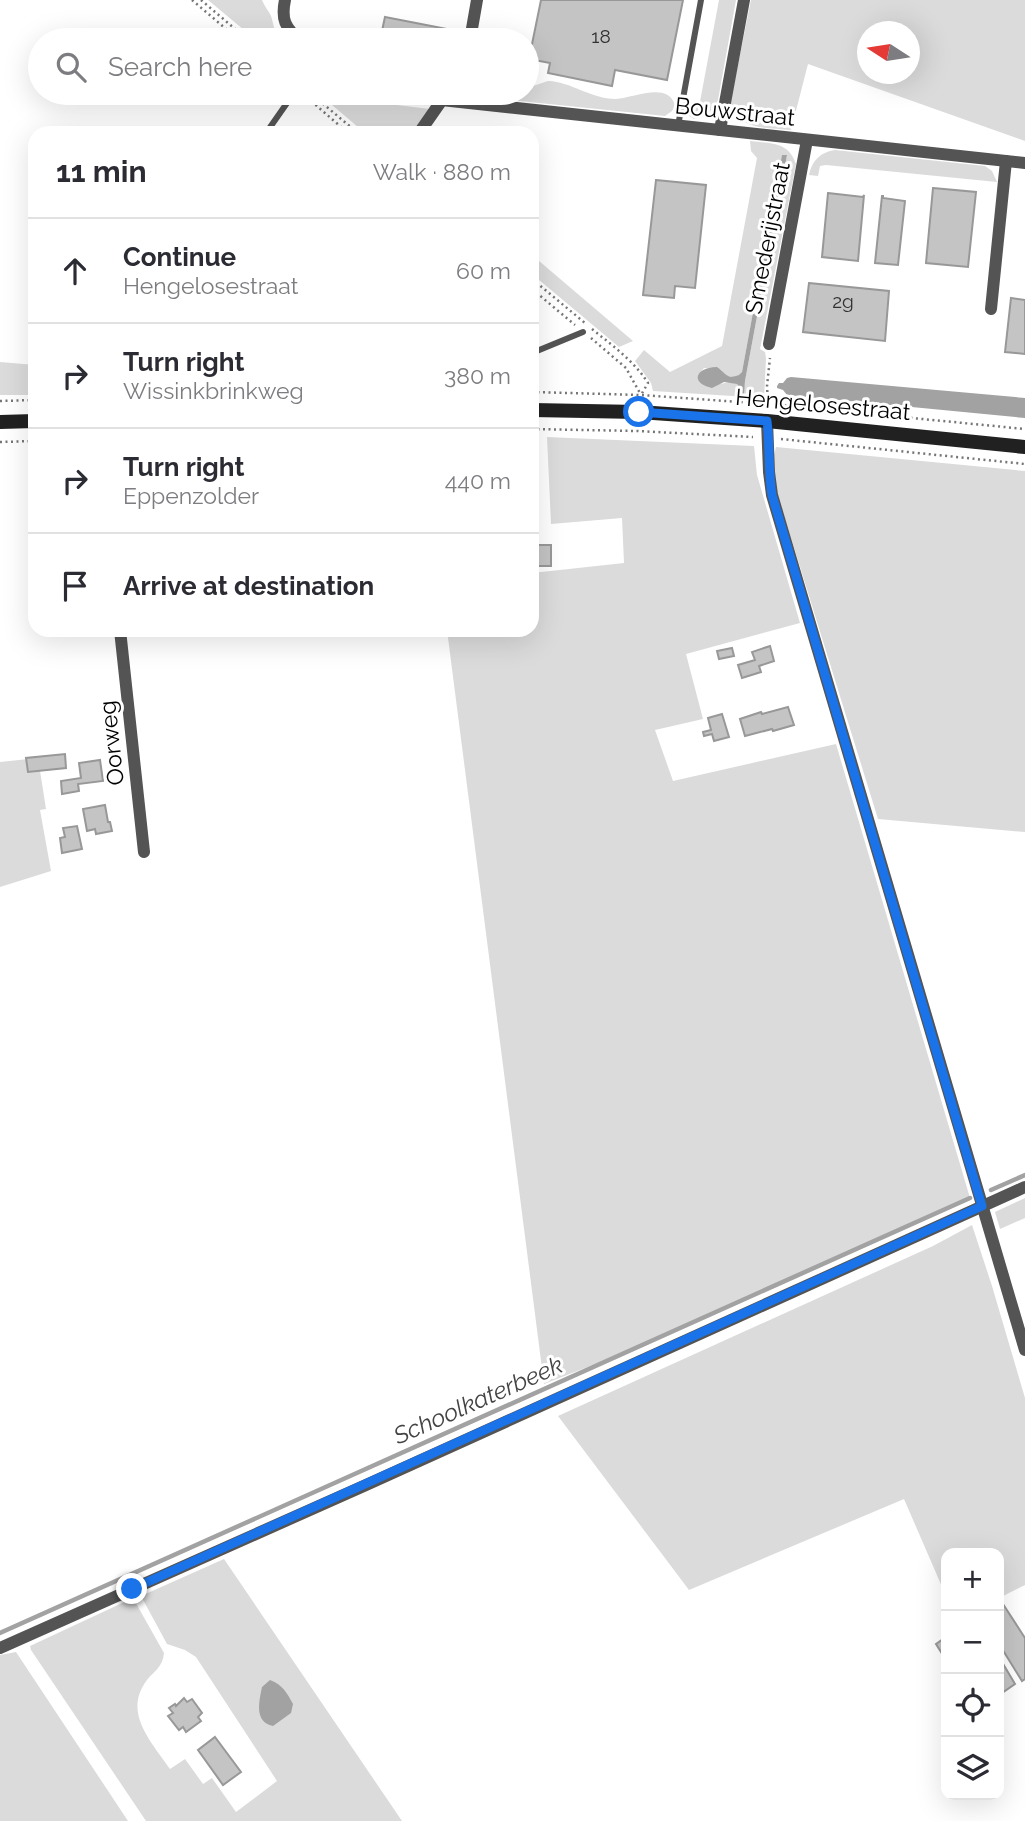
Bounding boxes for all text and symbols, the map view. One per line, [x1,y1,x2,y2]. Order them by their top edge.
north arrow [857,21,920,84]
house number: 18 [591,25,611,47]
search box [28,28,539,105]
icon: search [52,48,90,86]
text: Search here [108,52,252,82]
street label: Bouwstraat [674,91,797,131]
text: 11 min [56,154,147,189]
text: Walk · 880 m [373,158,511,185]
street label: Smederijstraat [739,159,795,316]
text: Continue [123,242,236,272]
icon: ahead [56,252,94,290]
text: 60 m [456,257,511,284]
text: Hengelosestraat [123,272,298,299]
house number: 2g [832,290,854,312]
text: Turn right [123,347,244,377]
icon: right [56,357,94,395]
text: 380 m [444,362,511,389]
text: Wissinkbrinkweg [123,377,304,404]
street label: Hengelosestraat [734,383,912,425]
route start [623,396,654,427]
text: Turn right [123,452,244,482]
icon: right [56,462,94,500]
text: 440 m [445,467,511,494]
text: Eppenzolder [123,482,259,509]
icon: arrive [56,567,94,605]
text: Arrive at destination [123,571,374,601]
street label: Oorweg [93,699,129,787]
water label: Schoolkaterbeek [388,1350,567,1451]
map controls [941,1548,1004,1800]
button: + [941,1548,1004,1611]
route end [116,1573,147,1604]
button: − [941,1611,1004,1674]
button: locate [941,1674,1004,1737]
button: layers [941,1737,1004,1800]

